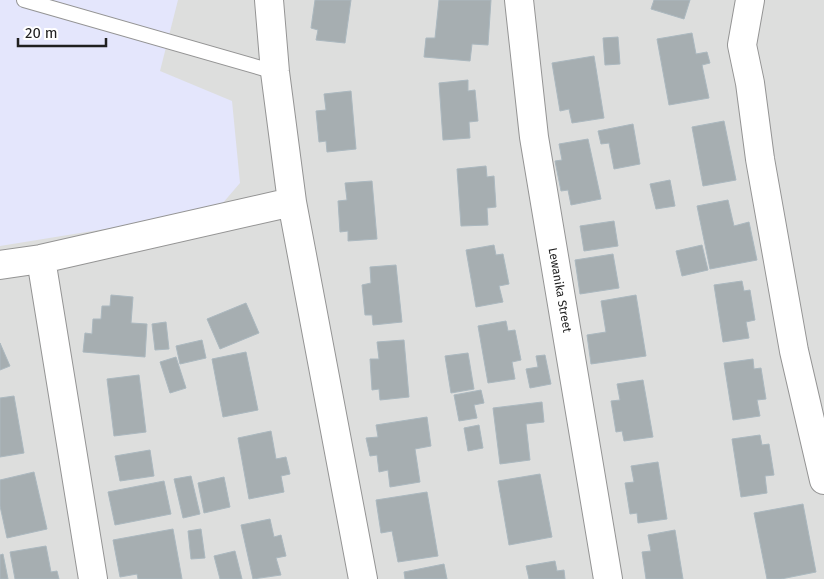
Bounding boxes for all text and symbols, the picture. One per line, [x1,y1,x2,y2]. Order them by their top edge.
scale bar [18,15,105,47]
text: 20 m [25,24,58,42]
street label: Lewanika Street [546,247,574,334]

